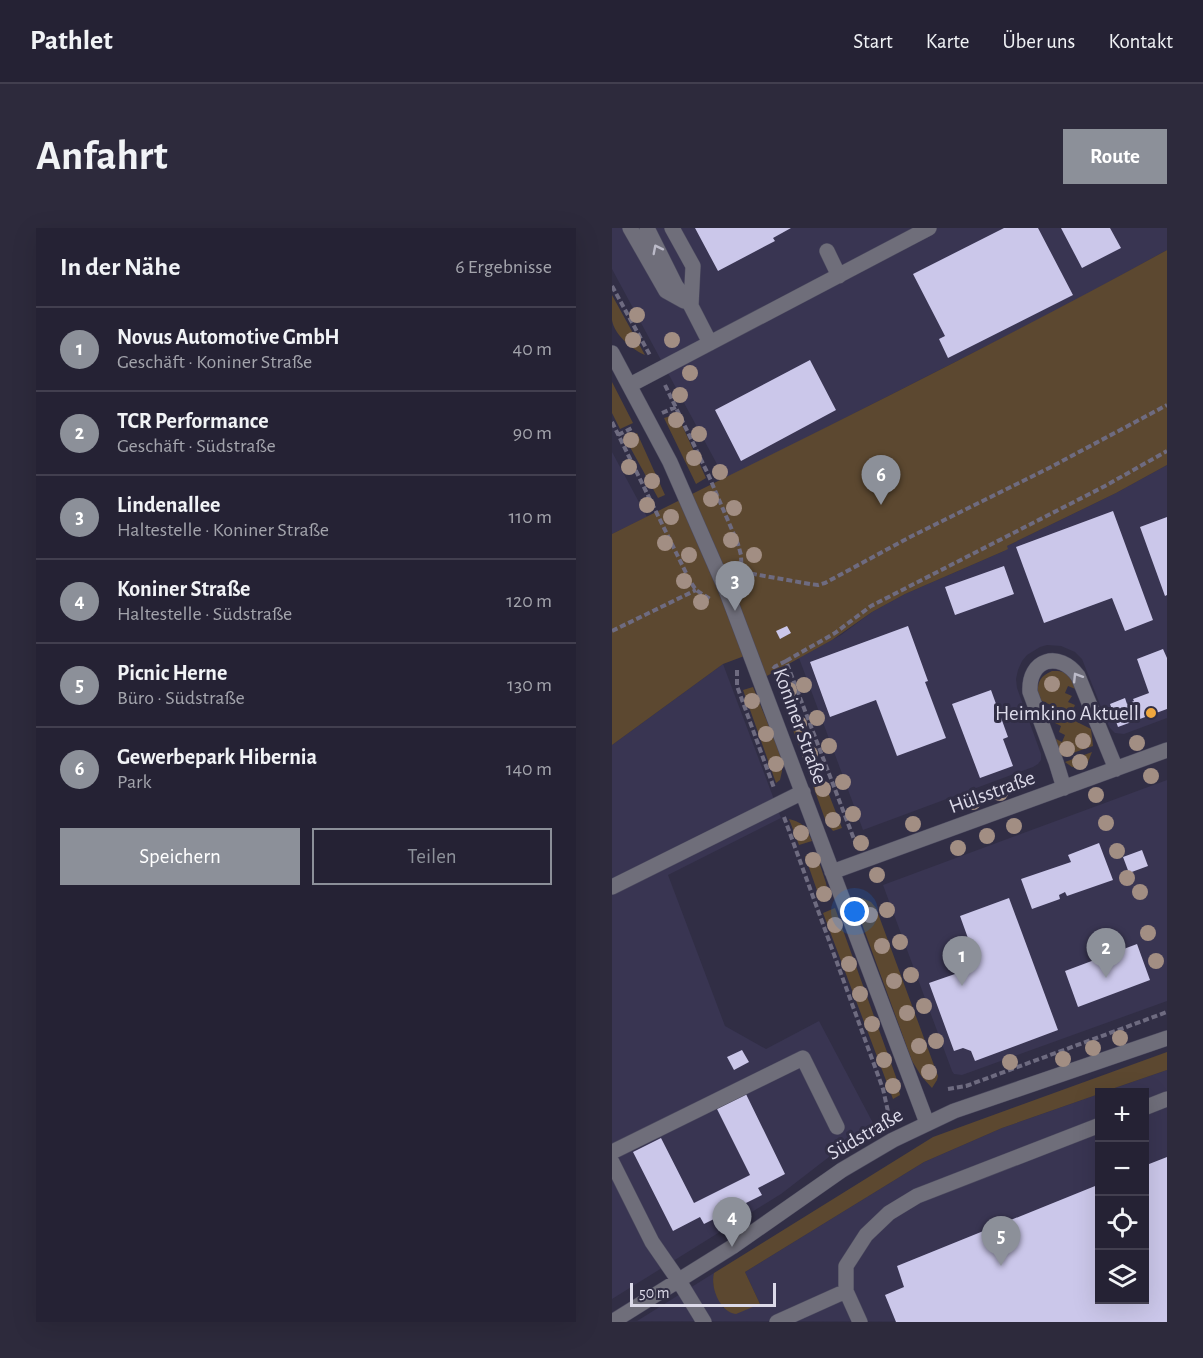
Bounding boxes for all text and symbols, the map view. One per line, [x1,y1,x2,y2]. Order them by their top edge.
text: Pathlet [30,27,113,55]
text: Start [853,31,893,52]
text: Karte [926,31,969,52]
text: Über uns [1002,31,1075,52]
text: Kontakt [1108,31,1173,52]
button: Route [1063,129,1167,184]
text: Anfahrt [36,135,168,177]
one-way arrow [653,245,665,256]
text: In der Nähe [60,254,180,280]
text: 6 Ergebnisse [455,257,552,277]
text: Novus Automotive GmbH [117,326,340,348]
text: 1 [76,339,83,359]
text: 40 m [513,339,552,359]
text: Geschäft · Koniner Straße [117,352,312,372]
text: TCR Performance [117,410,269,432]
text: 2 [75,423,84,443]
text: 90 m [513,423,552,443]
text: Geschäft · Südstraße [117,436,276,456]
pin: 6 [862,456,900,505]
text: Lindenallee [117,494,220,516]
text: 3 [75,507,84,527]
text: 110 m [508,507,552,527]
text: Haltestelle · Koniner Straße [117,520,329,540]
pin: 3 [716,562,754,611]
text: Koniner Straße [117,578,250,600]
text: 4 [74,591,85,611]
text: 120 m [506,591,552,611]
text: Haltestelle · Südstraße [117,604,292,624]
text: Picnic Herne [117,662,227,684]
street label: Koniner Straße [769,665,831,787]
one-way arrow [1072,673,1084,683]
text: 5 [75,675,84,695]
text: 130 m [507,675,552,695]
text: Büro · Südstraße [117,688,245,708]
place label: Heimkino Aktuell [995,703,1139,724]
marker: Heimkino Aktuell [1144,706,1158,720]
text: Gewerbepark Hibernia [117,746,317,768]
text: 6 [75,759,84,779]
text: 140 m [506,759,552,779]
street label: Hülsstraße [946,767,1038,817]
text: Park [117,772,152,792]
button: Speichern [60,828,300,885]
button: Teilen [312,828,552,885]
your location [840,897,869,926]
pin: 2 [1086,928,1126,978]
pin: 1 [942,936,982,986]
map controls [1095,1088,1149,1304]
button: + [1095,1088,1149,1142]
street label: Südstraße [824,1104,906,1164]
button: − [1095,1142,1149,1196]
button: locate [1095,1196,1149,1250]
pin: 4 [712,1198,752,1247]
pin: 5 [982,1216,1020,1266]
button: layers [1095,1250,1149,1304]
scale bar [630,1280,776,1308]
text: 50 m [639,1285,670,1301]

